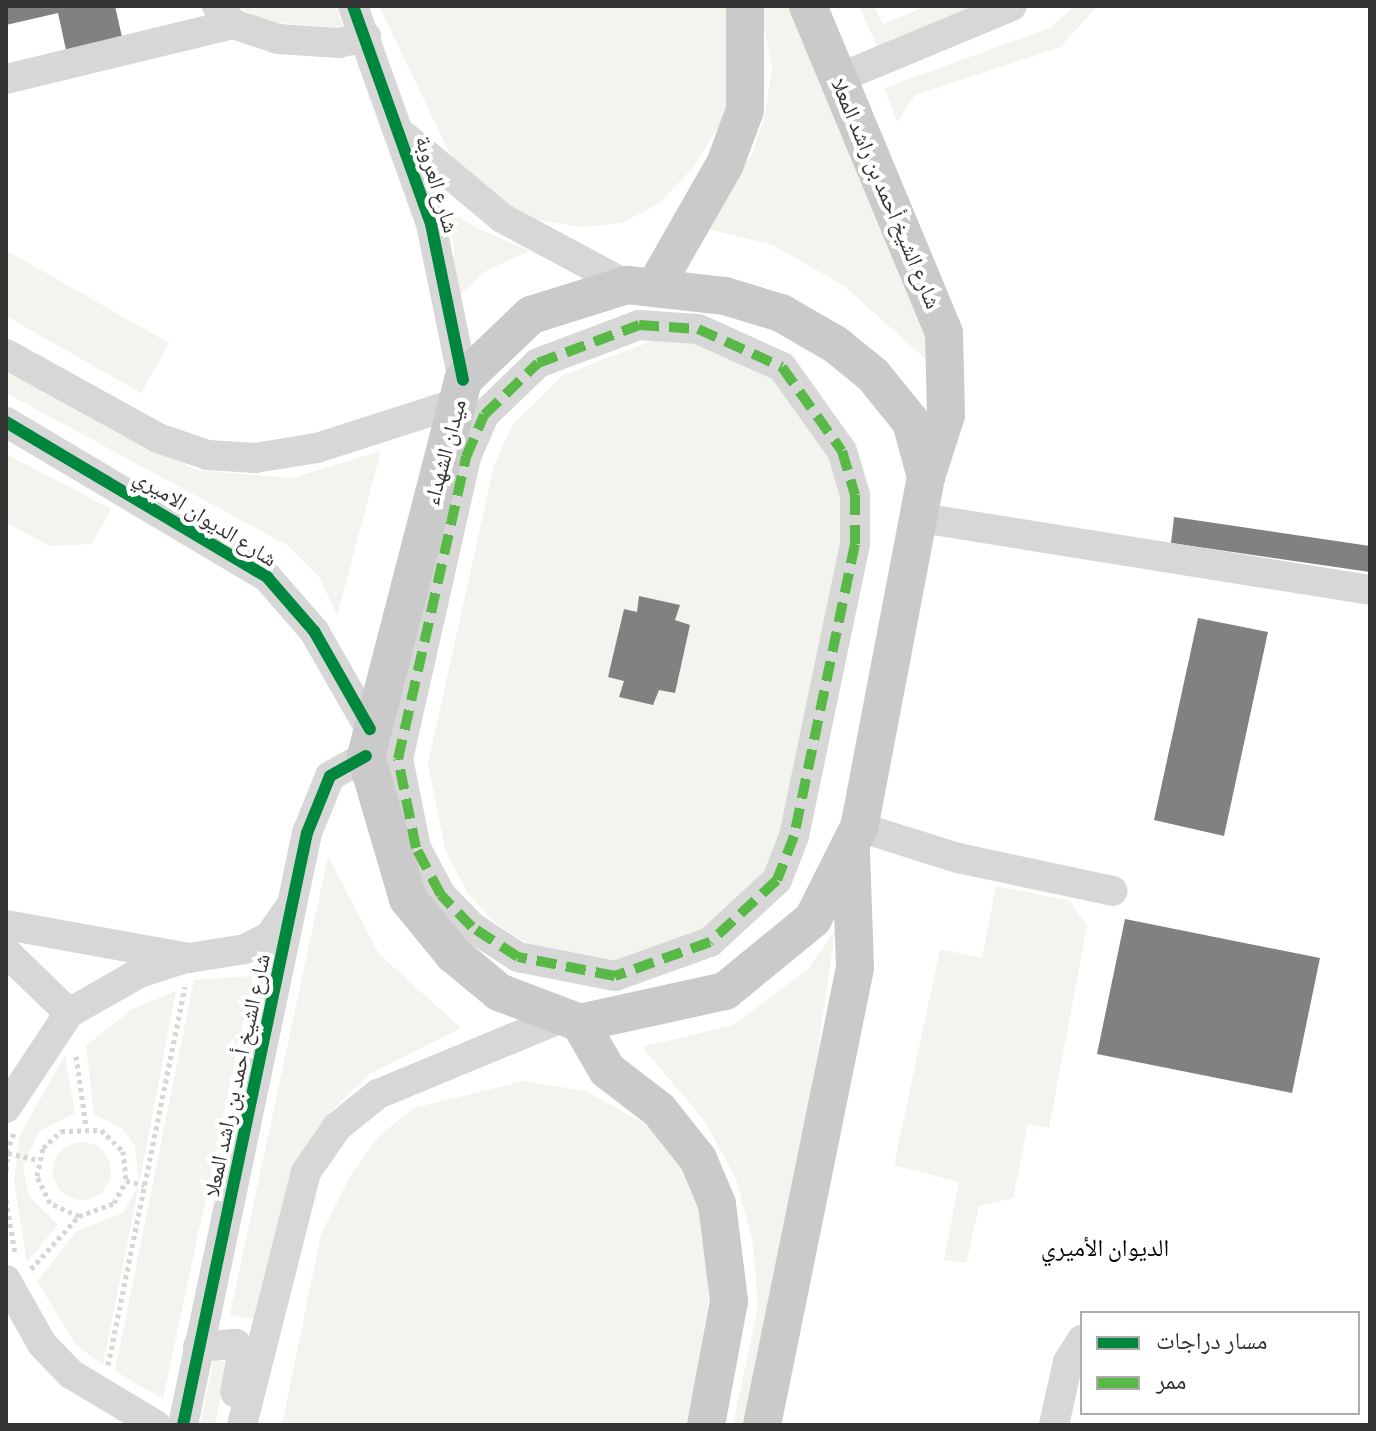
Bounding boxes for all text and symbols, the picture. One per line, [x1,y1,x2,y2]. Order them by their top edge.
street label: شارع الشيخ أحمد بن راشد المعلا [826,74,948,312]
street label: شارع العروبة [411,132,465,236]
street label: ميدان الشهداء [417,396,471,508]
street label: شارع الديوان الاميري [130,462,282,572]
street label: شارع الشيخ أحمد بن راشد المعلا [197,951,275,1199]
district label: الديوان الأميري [1041,1233,1169,1261]
legend [1080,1311,1360,1415]
text: مسار دراجات [1156,1325,1268,1354]
text: ممر [1156,1365,1187,1394]

